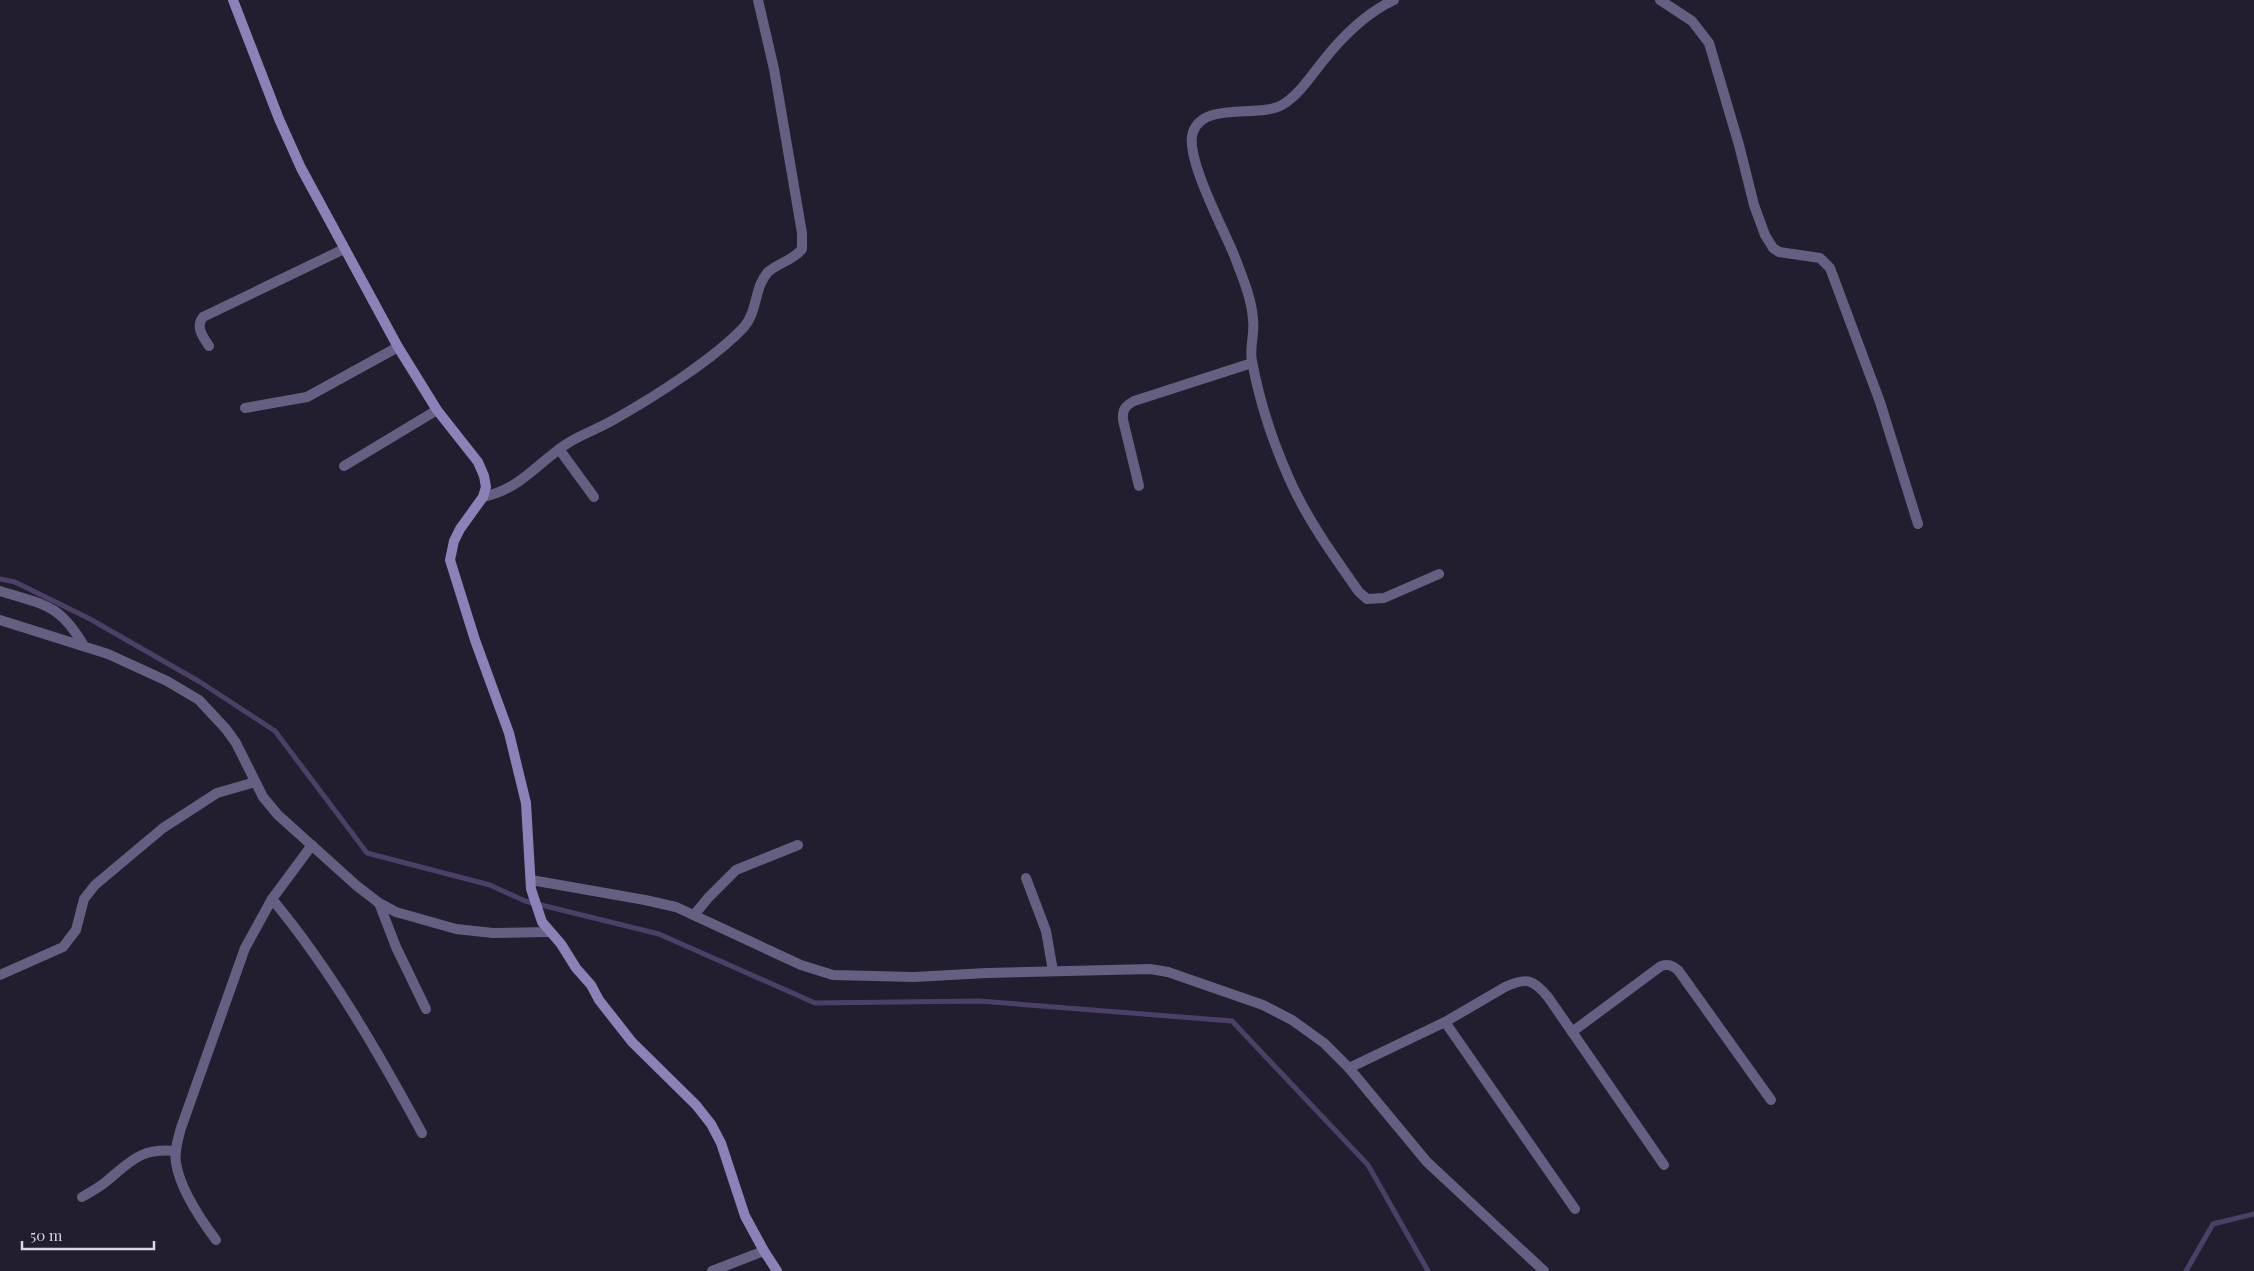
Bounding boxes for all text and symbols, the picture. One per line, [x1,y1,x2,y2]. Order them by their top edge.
scale bar [22,1218,155,1250]
text: 50 m [30,1225,63,1245]

